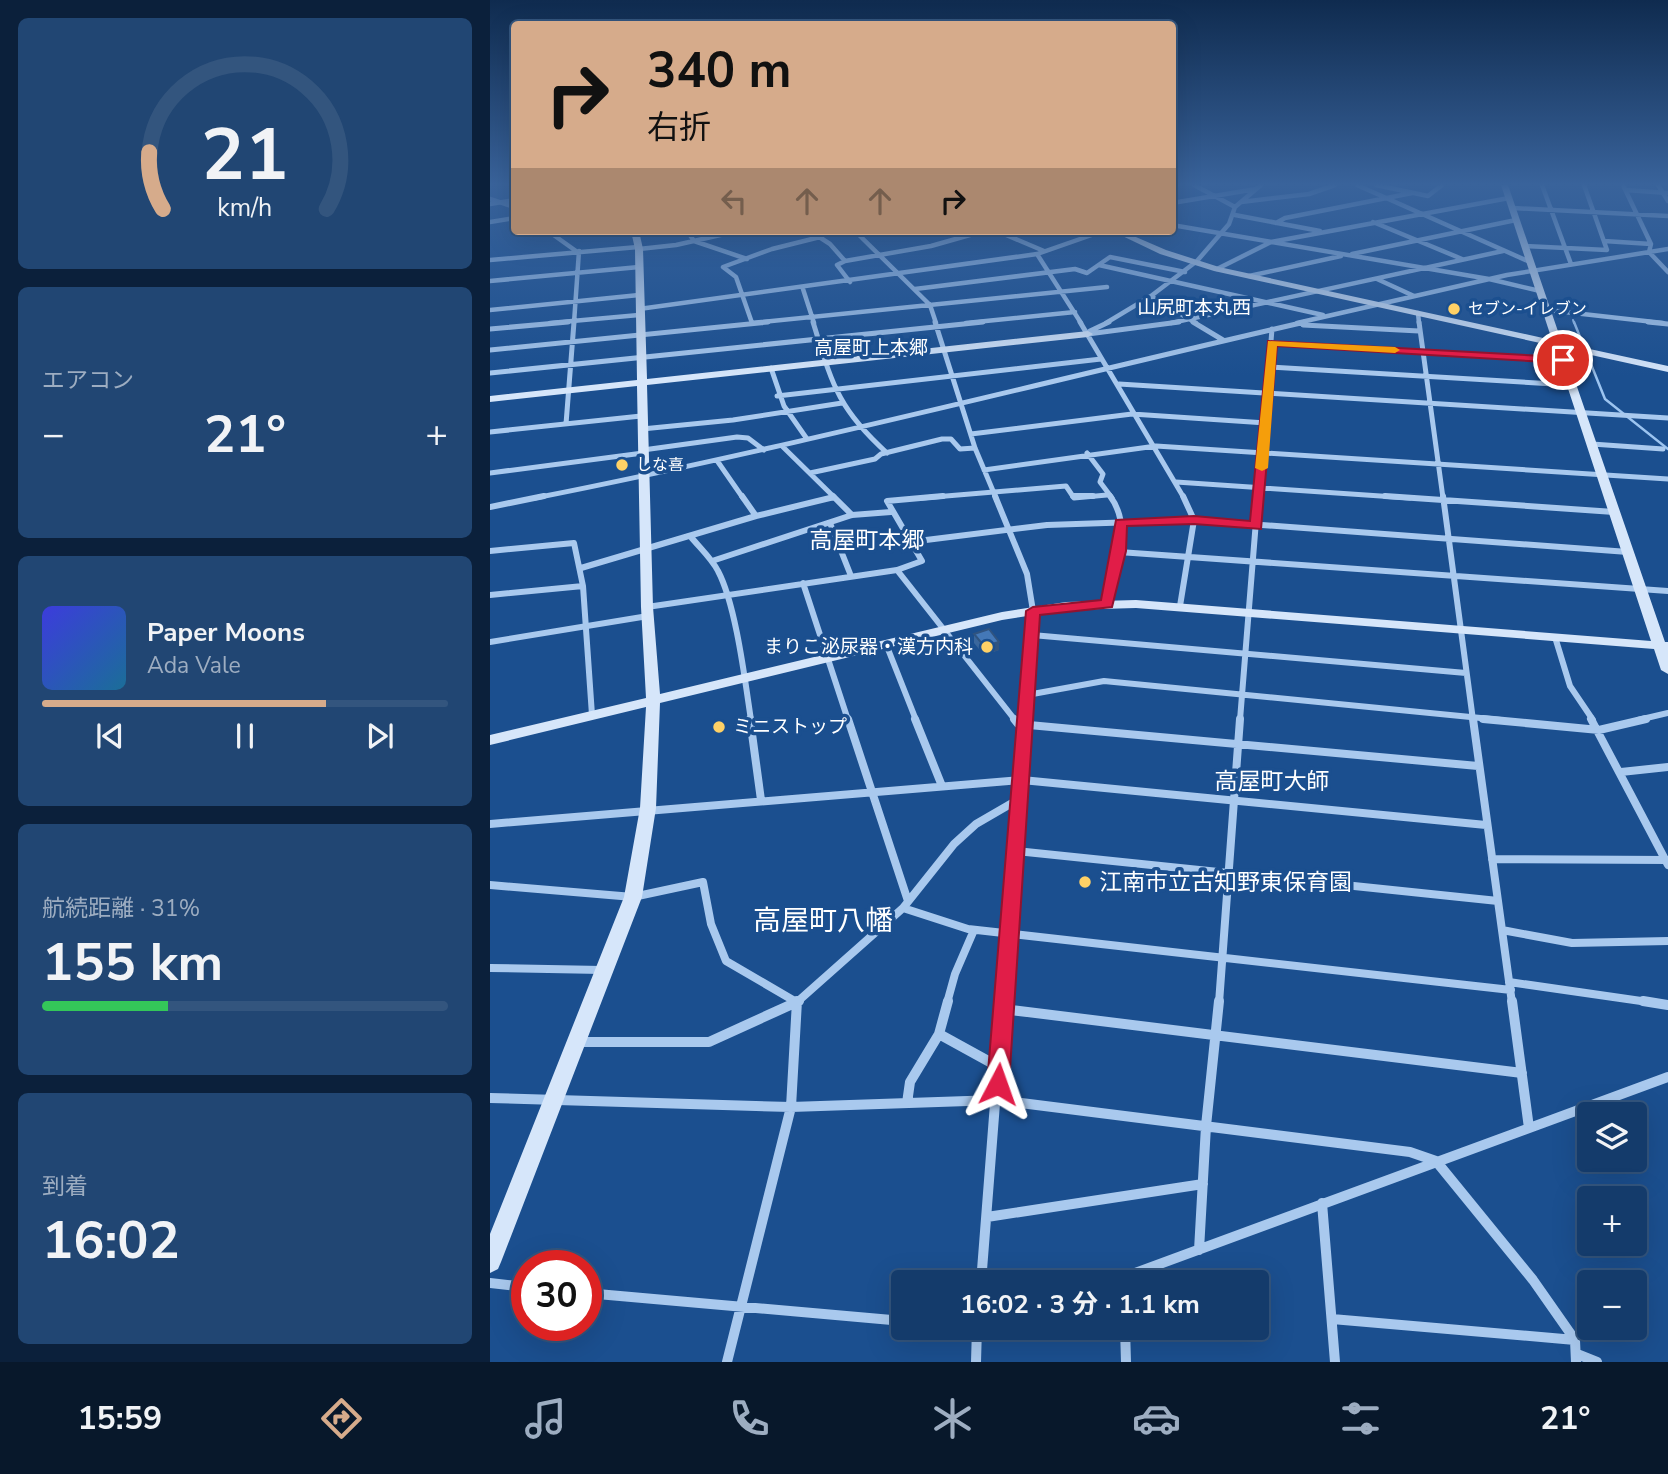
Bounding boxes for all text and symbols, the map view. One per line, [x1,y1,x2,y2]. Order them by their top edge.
text: 340 m [647,37,791,104]
icon: right [532,49,623,140]
text: 21 [201,106,289,206]
text: 右折 [647,106,711,149]
icon: left [715,182,753,220]
icon: ahead [788,182,826,220]
icon: ahead [861,182,899,220]
icon: right [934,182,972,220]
text: km/h [217,191,273,225]
district label: 山尻町本丸西 [1137,295,1251,321]
place label: セブン-イレブン [1468,298,1587,320]
marker: セブン-イレブン [1446,301,1462,317]
pin [1533,330,1593,390]
district label: 高屋町上本郷 [814,335,928,361]
icon: arrive [1544,341,1582,379]
text: エアコン [42,365,134,396]
text: 21° [204,399,286,470]
text: − [42,409,65,460]
text: + [425,409,448,460]
place label: しな喜 [636,454,684,476]
marker: しな喜 [614,457,630,473]
district label: 高屋町本郷 [810,525,925,556]
text: Paper Moons [147,615,305,650]
place label: まりこ泌尿器・漢方内科 [764,634,973,660]
marker: まりこ泌尿器・漢方内科 [979,639,995,655]
text: Ada Vale [147,650,241,681]
place label: ミニストップ [733,714,847,740]
icon: previous [91,717,129,755]
icon: pause [226,717,264,755]
icon: next [361,717,399,755]
marker: ミニストップ [711,719,727,735]
district label: 高屋町大師 [1215,766,1330,797]
place label: 江南市立古知野東保育園 [1099,867,1352,898]
marker: 江南市立古知野東保育園 [1077,874,1093,890]
text: 航続距離 · 31% [42,893,200,924]
district label: 高屋町八幡 [753,902,893,940]
text: 155 km [42,927,223,998]
position arrow [961,1047,1035,1121]
map controls [1577,1102,1647,1340]
button: layers [1577,1102,1647,1172]
text: 到着 [42,1171,88,1202]
button: + [1577,1186,1647,1256]
text: 16:02 [42,1205,180,1276]
speed limit sign: 30 [511,1250,602,1341]
button: − [1577,1270,1647,1340]
text: 16:02 · 3 分 · 1.1 km [960,1287,1200,1322]
icon: directions [317,1394,366,1443]
icon: music [521,1394,570,1443]
icon: phone [725,1394,774,1443]
icon: climate [928,1394,977,1443]
icon: car [1132,1394,1181,1443]
icon: filters [1336,1394,1385,1443]
text: 15:59 [77,1397,162,1440]
text: 21° [1540,1397,1590,1440]

